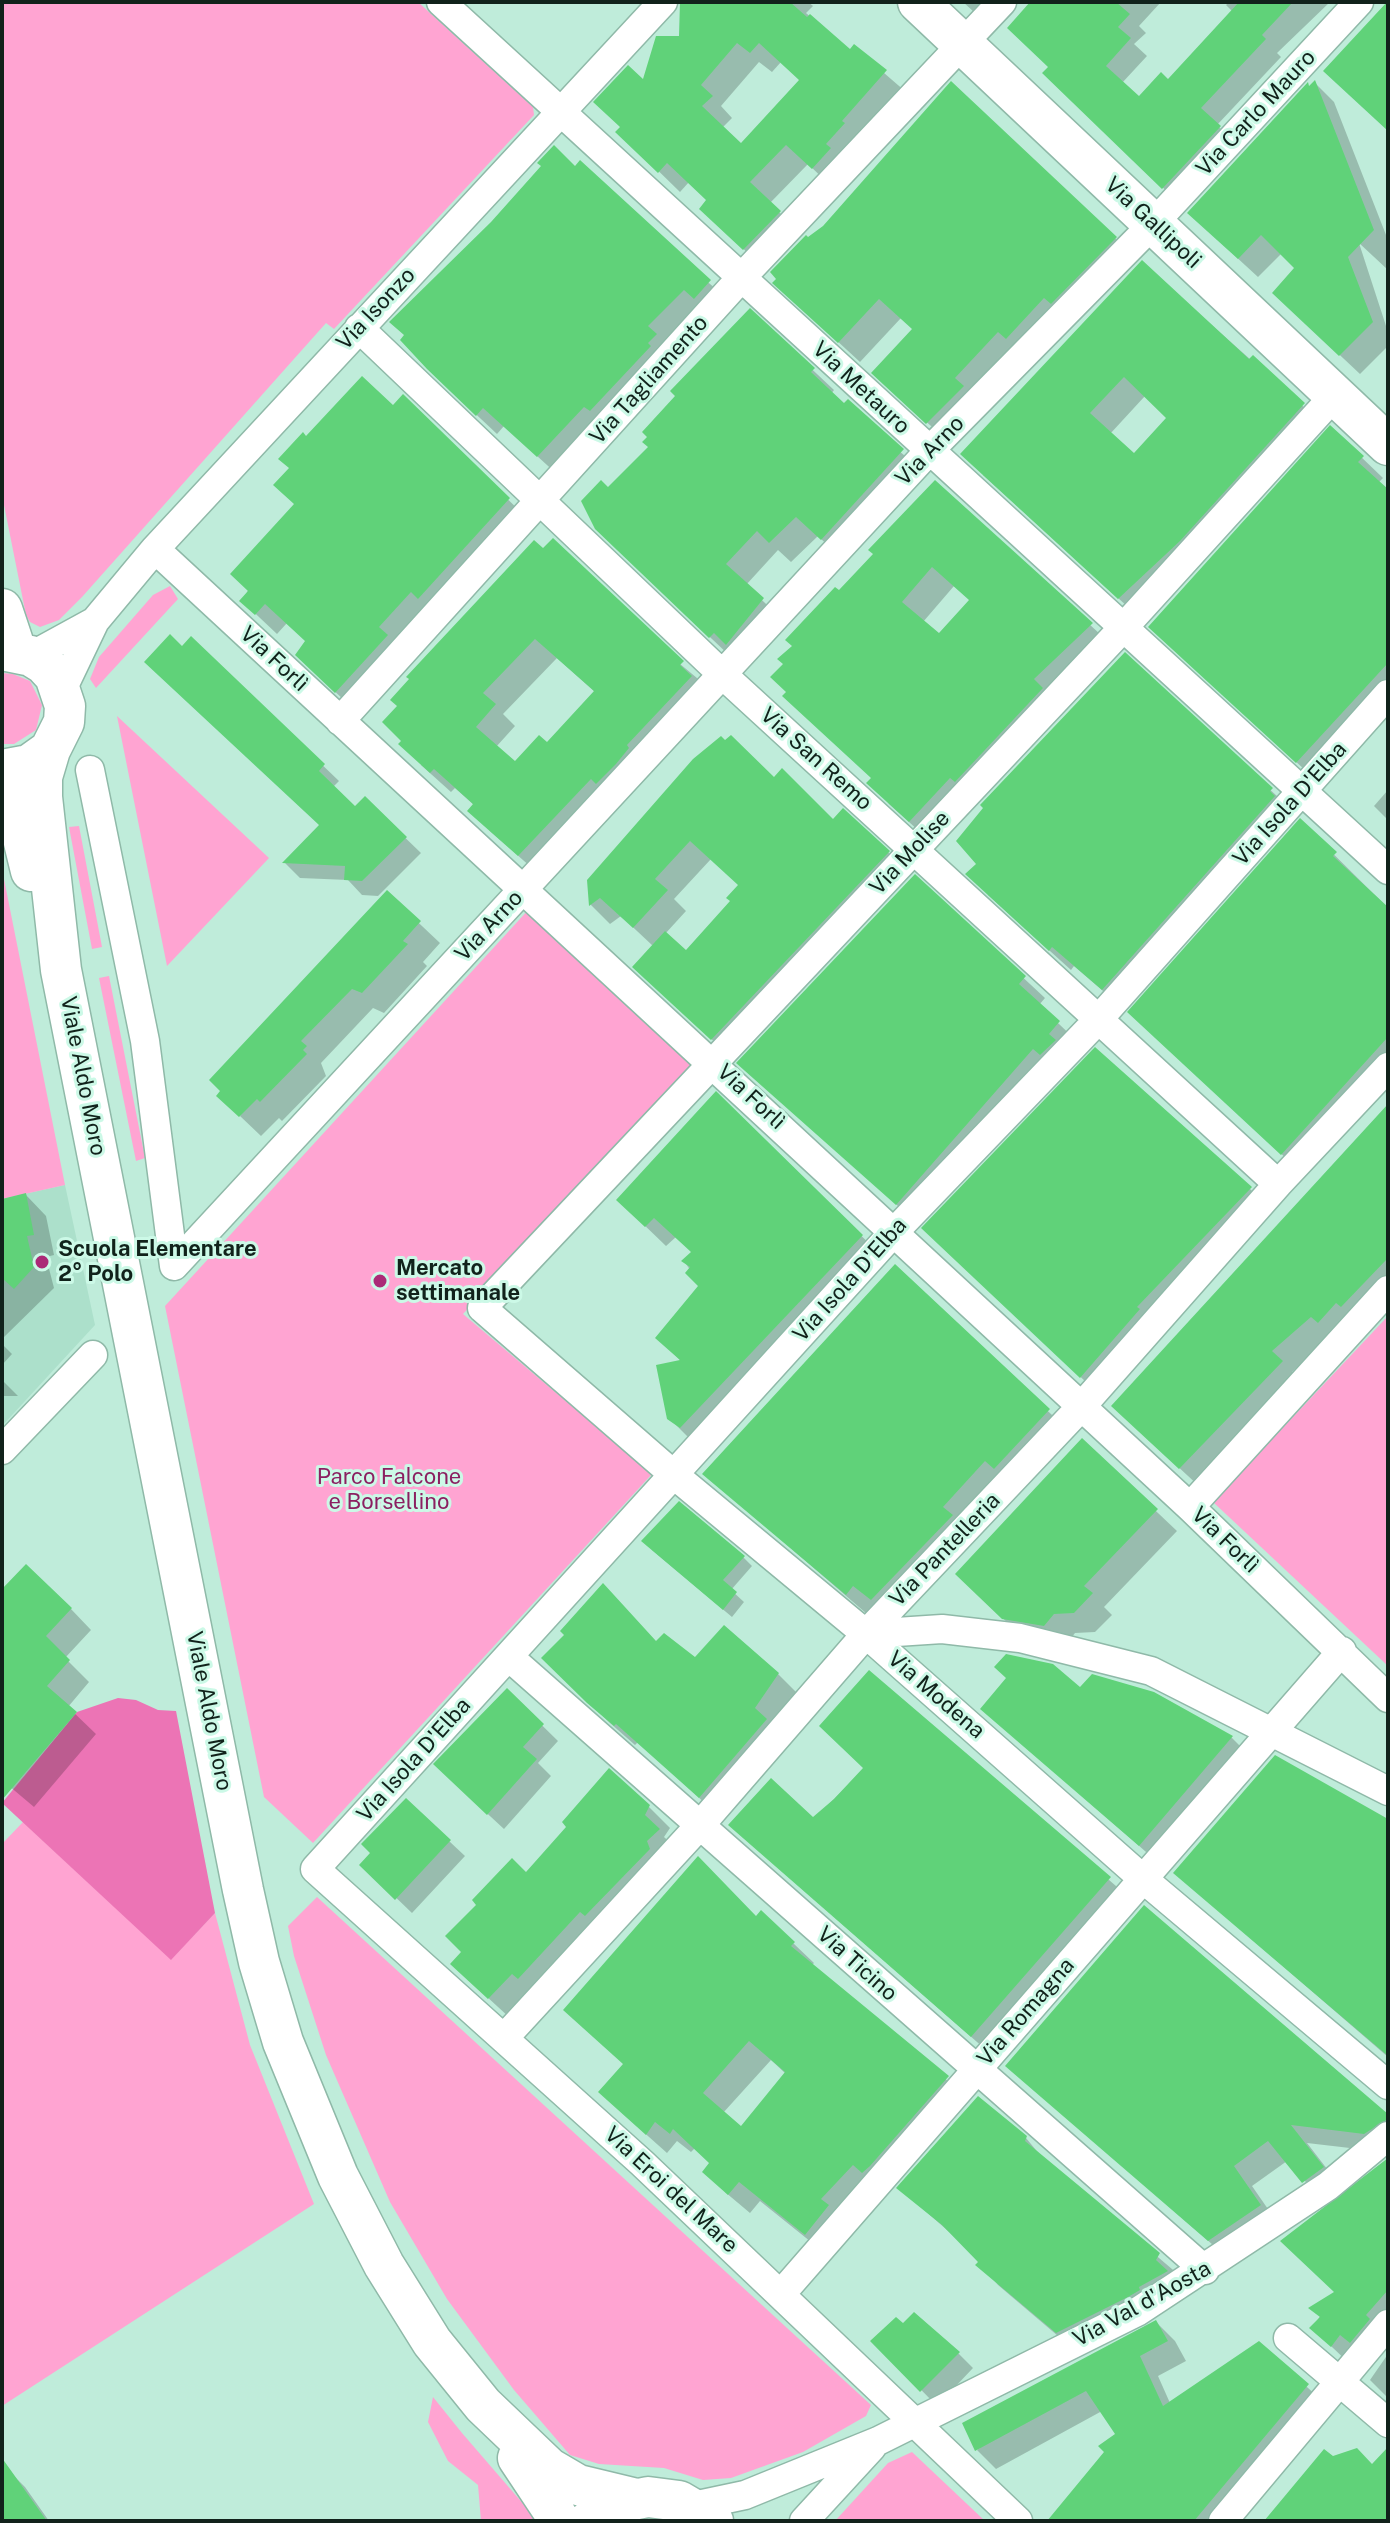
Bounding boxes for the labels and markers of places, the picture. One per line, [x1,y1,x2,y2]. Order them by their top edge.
place label: Scuola Elementare 2° Polo [58,1236,257,1288]
marker: Scuola Elementare 2° Polo [33,1253,51,1271]
place label: Mercato settimanale [396,1255,520,1306]
marker: Mercato settimanale [371,1272,389,1290]

